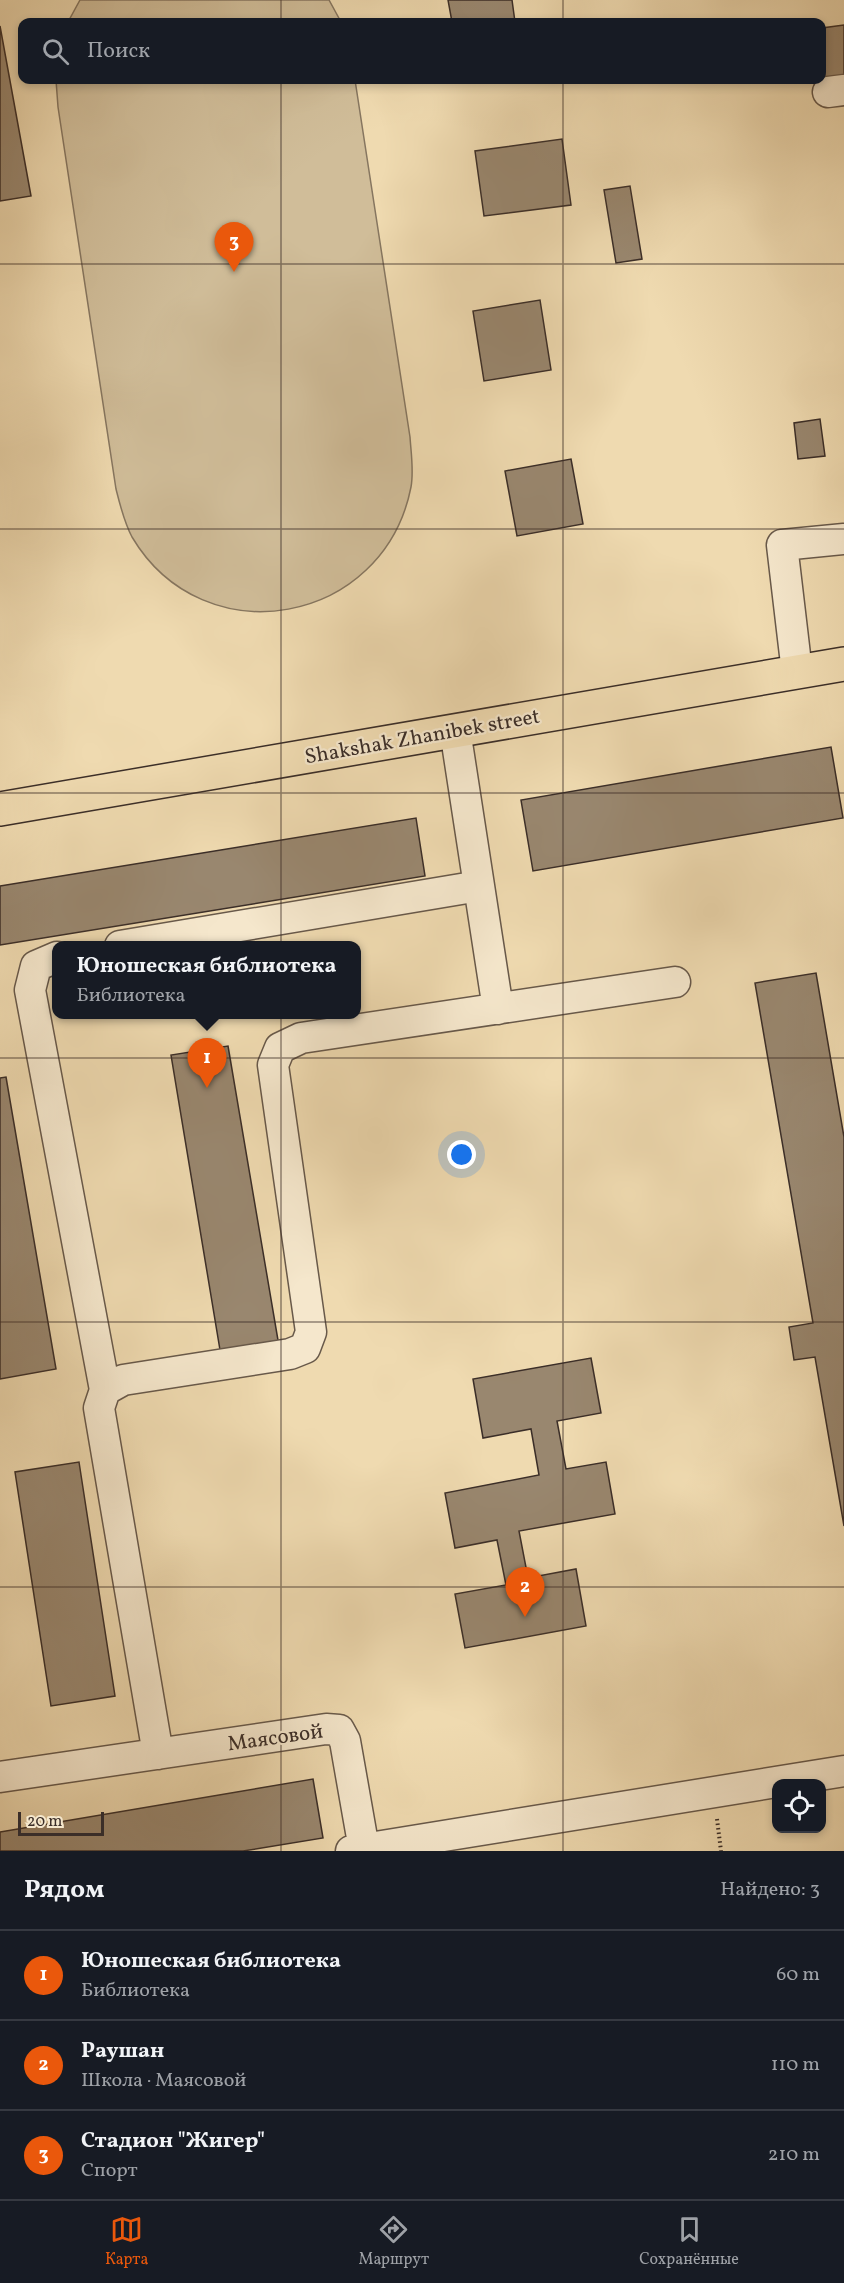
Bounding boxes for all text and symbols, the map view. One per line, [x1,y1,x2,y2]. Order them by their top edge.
search box [18,18,826,84]
icon: search [39,35,72,68]
text: Поиск [87,36,150,67]
pin: 3 [214,222,254,272]
street label: Shakshak Zhanibek street [302,703,542,772]
popup [52,941,361,1019]
text: Юношеская библиотека [77,951,336,982]
text: Библиотека [77,982,185,1010]
pin: 1 [188,1038,226,1088]
your location [447,1140,476,1169]
pin: 2 [506,1568,544,1617]
street label: Маясовой [226,1717,325,1760]
map controls [772,1779,826,1833]
button: locate [772,1779,826,1833]
scale bar [18,1809,104,1836]
text: 20 m [27,1811,62,1833]
text: Рядом [24,1872,104,1908]
text: Найдено: 3 [720,1876,820,1904]
text: Юношеская библиотека [81,1946,341,1977]
text: 1 [39,1961,48,1989]
text: 60 m [776,1961,820,1989]
text: Библиотека [81,1977,190,2005]
text: Раушан [81,2036,164,2067]
text: 2 [38,2051,49,2079]
text: 110 m [771,2051,820,2079]
text: Школа · Маясовой [81,2067,247,2095]
text: Стадион "Жигер" [81,2126,265,2157]
text: 3 [38,2141,49,2169]
text: 210 m [768,2141,820,2169]
text: Спорт [81,2157,138,2185]
tab: Карта [105,2213,148,2271]
tab: Маршрут [358,2213,429,2271]
tab: Сохранённые [639,2213,739,2271]

